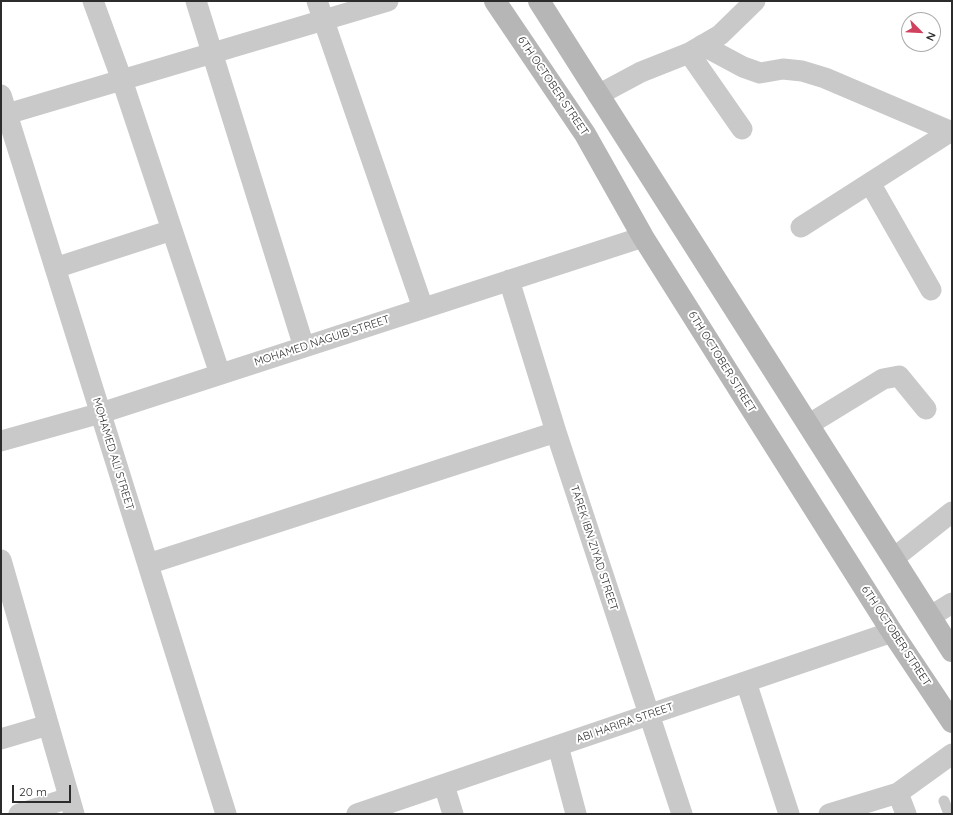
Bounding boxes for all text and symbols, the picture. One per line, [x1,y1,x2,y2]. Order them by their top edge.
north arrow [901,12,941,52]
text: N [923,30,939,43]
street label: 6TH OCTOBER STREET [515,34,591,138]
street label: 6TH OCTOBER STREET [685,309,759,415]
street label: MOHAMED NAGUIB STREET [253,313,391,369]
street label: MOHAMED ALI STREET [90,396,136,512]
street label: TAREK IBN ZIYAD STREET [567,484,621,612]
street label: 6TH OCTOBER STREET [859,583,933,689]
street label: ABI HARIRA STREET [575,700,675,746]
scale bar [14,777,73,803]
text: 20 m [19,784,47,799]

